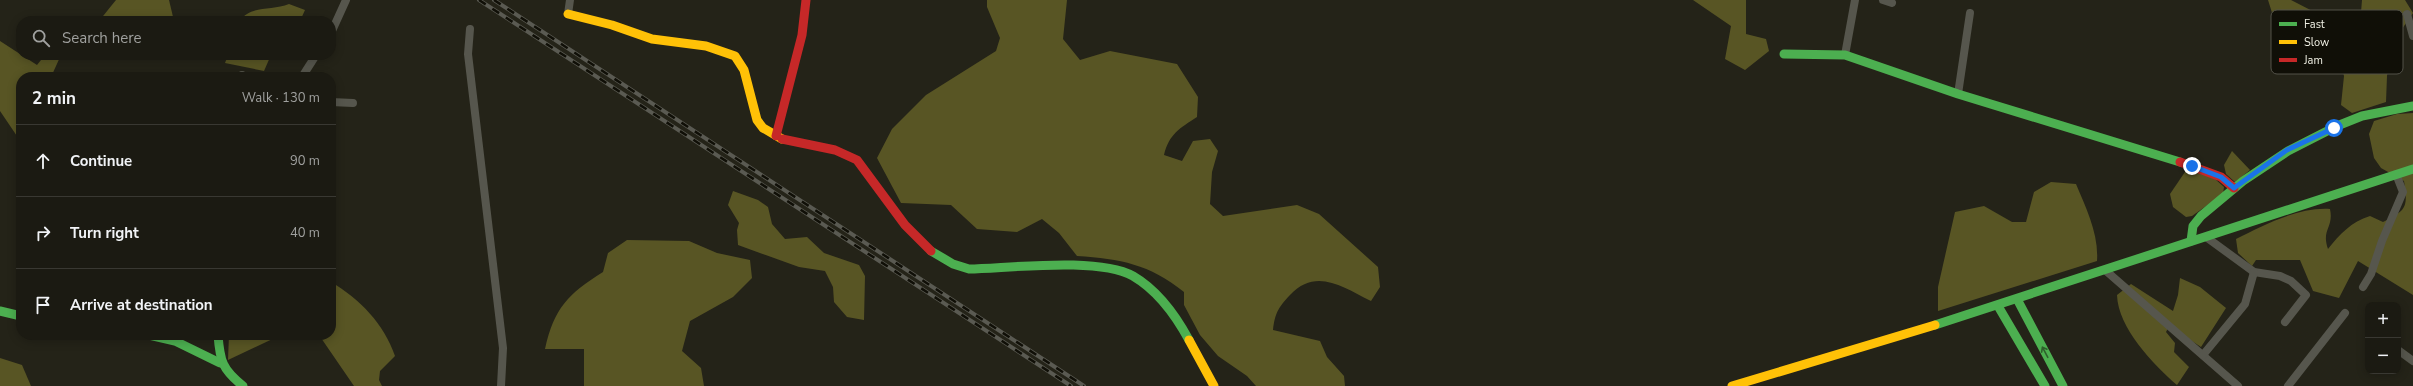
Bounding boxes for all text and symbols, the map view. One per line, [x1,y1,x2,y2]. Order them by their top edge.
legend [2271,10,2403,74]
search box [16,16,336,60]
text: Fast [2304,17,2325,32]
icon: search [30,27,52,49]
text: Search here [62,28,142,48]
text: Slow [2304,35,2329,50]
text: Jam [2303,53,2323,68]
text: 2 min [32,87,76,110]
text: Walk · 130 m [242,89,320,107]
route start [2325,119,2343,137]
icon: ahead [32,150,54,172]
text: Continue [70,151,132,171]
text: 90 m [290,152,320,170]
route end [2183,157,2201,175]
icon: right [32,222,54,244]
text: Turn right [70,223,139,243]
text: 40 m [290,224,320,242]
icon: arrive [32,294,54,316]
text: Arrive at destination [70,295,213,315]
map controls [2365,302,2401,374]
button: + [2365,302,2401,338]
button: − [2365,338,2401,374]
one-way arrow [2041,346,2048,358]

